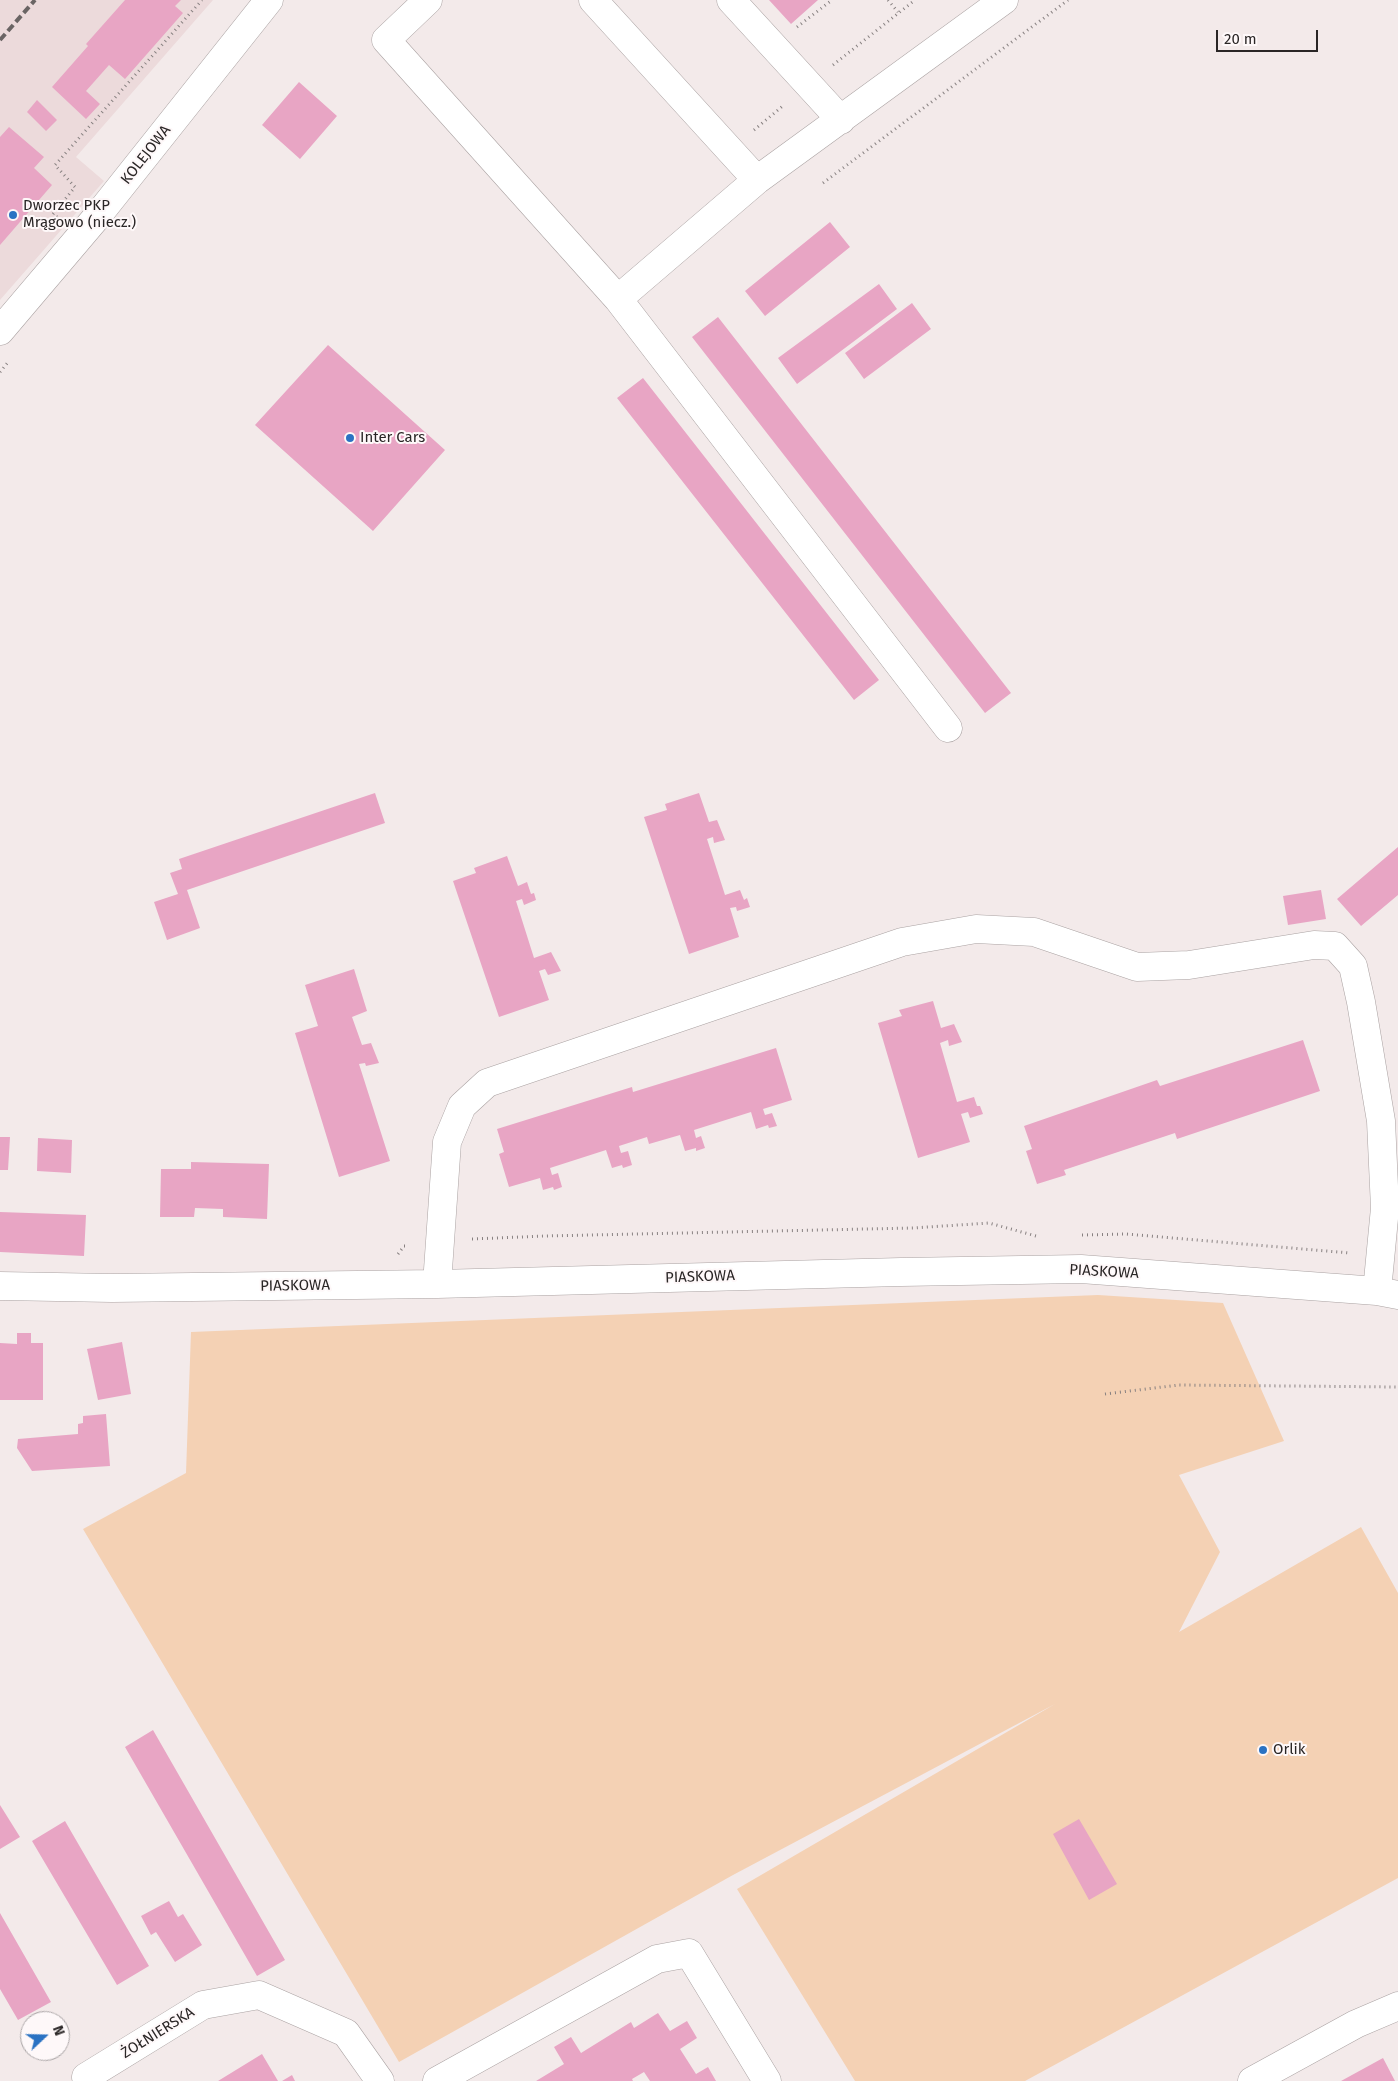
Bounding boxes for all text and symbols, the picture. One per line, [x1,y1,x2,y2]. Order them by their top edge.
scale bar [1218,20,1320,52]
text: 20 m [1224,30,1257,48]
street label: KOLEJOWA [117,122,175,188]
place label: Dworzec PKP Mrągowo (niecz.) [23,197,136,232]
marker: Dworzec PKP Mrągowo (niecz.) [7,209,19,221]
place label: Inter Cars [360,429,425,447]
marker: Inter Cars [344,432,356,444]
street label: PIASKOWA [1069,1261,1139,1283]
street label: PIASKOWA [665,1267,735,1287]
street label: PIASKOWA [260,1276,330,1296]
place label: Orlik [1273,1741,1305,1759]
marker: Orlik [1257,1744,1269,1756]
street label: ŻOŁNIERSKA [118,2003,198,2063]
north arrow [20,2011,70,2061]
text: N [49,2023,68,2038]

